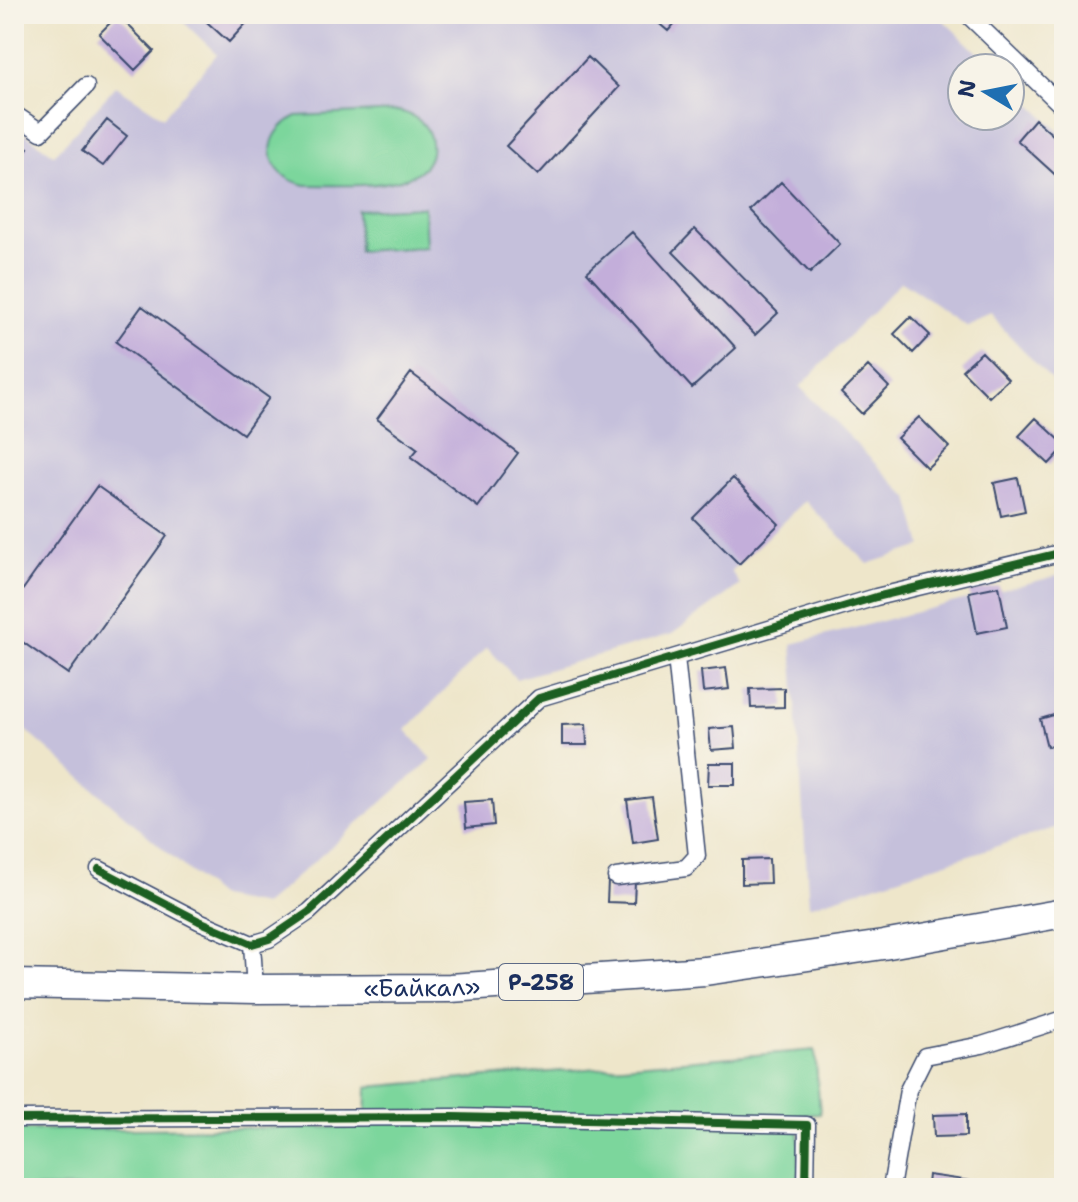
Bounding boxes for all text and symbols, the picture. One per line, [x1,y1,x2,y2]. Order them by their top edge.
north arrow [946,52,1026,132]
text: N [951,78,983,100]
road number: Р-258 [499,964,583,1000]
street label: «Байкал» [364,970,481,1004]

